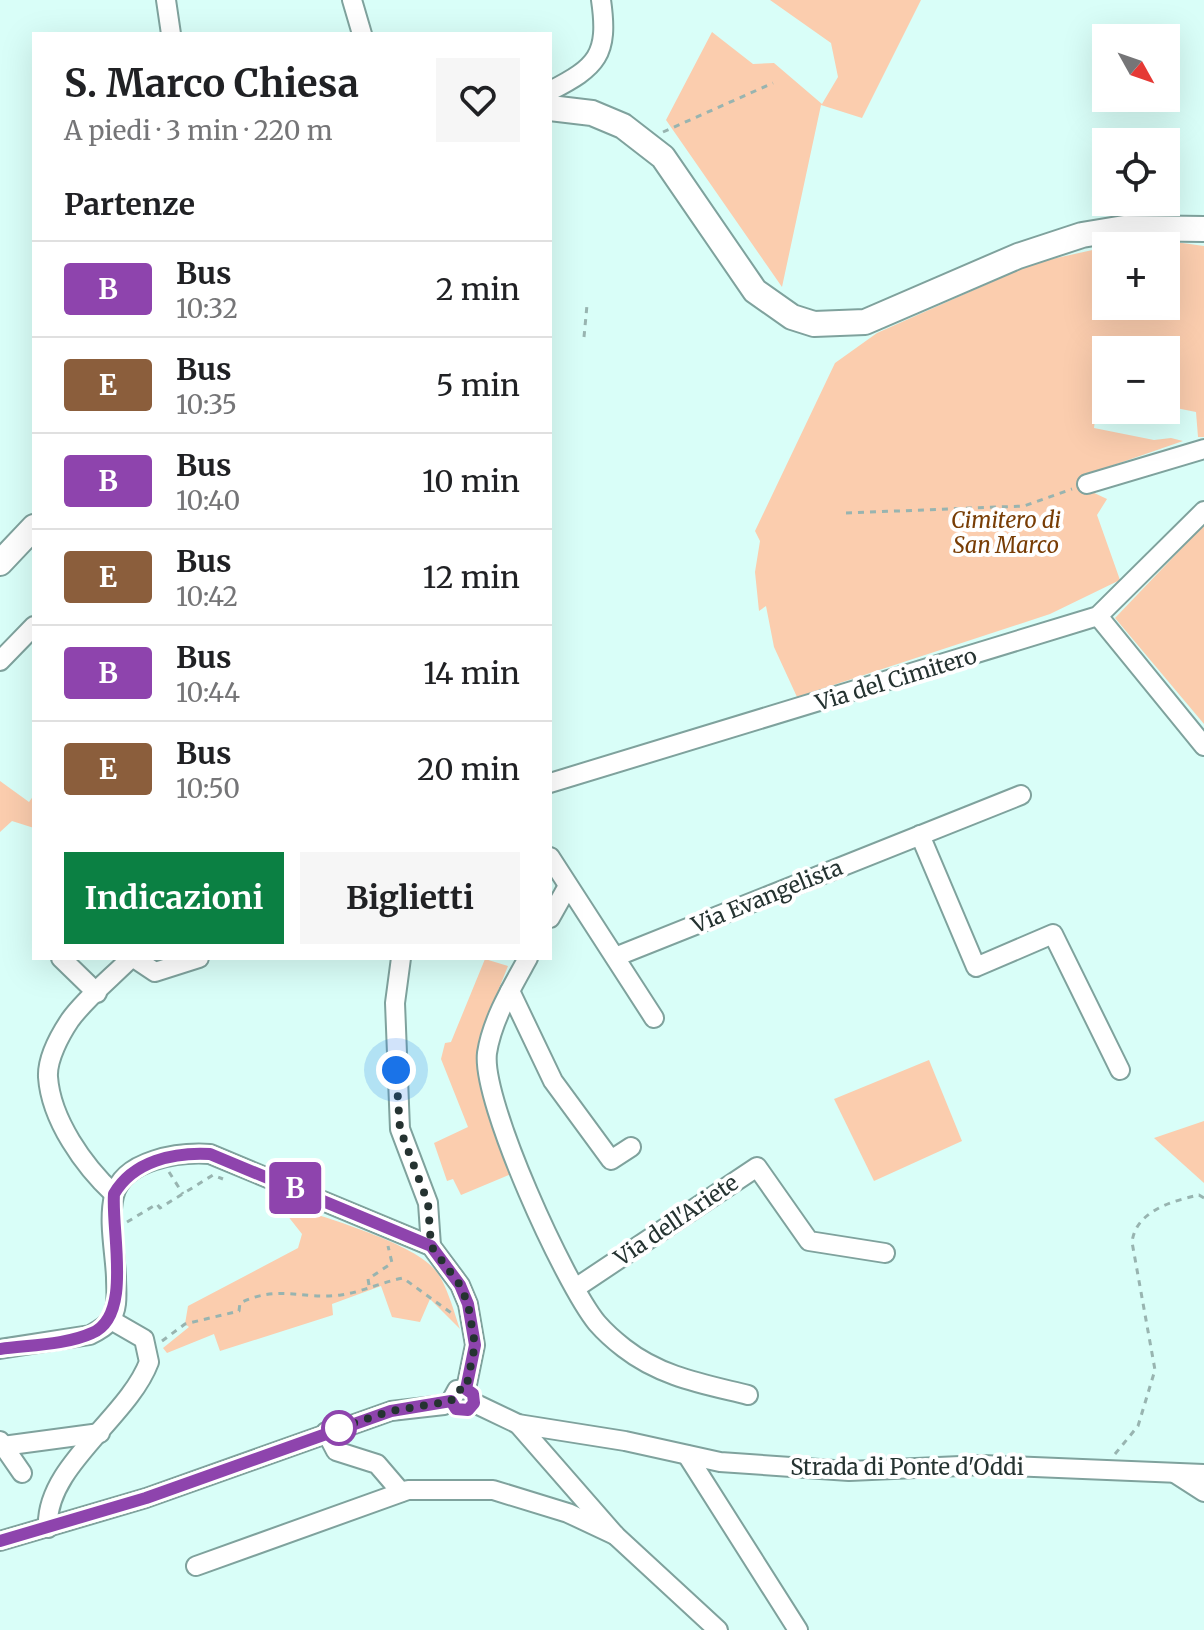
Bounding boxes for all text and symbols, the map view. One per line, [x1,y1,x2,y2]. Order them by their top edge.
north arrow [1092,24,1180,112]
map controls [1092,24,1180,424]
button: heart [436,58,520,142]
text: S. Marco Chiesa [64,60,359,107]
text: A piedi · 3 min · 220 m [64,114,332,147]
button: locate [1092,128,1180,216]
text: Partenze [64,185,195,223]
button: + [1092,232,1180,320]
text: Bus [176,254,232,292]
text: 2 min [436,270,520,308]
text: B [98,271,118,307]
text: 10:32 [176,292,238,325]
button: − [1092,336,1180,424]
text: Bus [176,350,232,388]
text: 5 min [436,366,520,404]
text: E [99,367,117,403]
text: 10:35 [176,388,237,421]
text: Bus [176,446,232,484]
text: 10 min [422,462,520,500]
text: B [98,463,118,499]
text: 10:40 [176,484,240,517]
park label: Cimitero di San Marco [951,506,1061,559]
text: Bus [176,542,232,580]
text: 12 min [423,558,520,596]
text: E [99,559,117,595]
text: 10:42 [176,580,238,613]
text: Bus [176,638,232,676]
street label: Via del Cimitero [811,641,980,717]
text: 14 min [423,654,520,692]
text: B [98,655,118,691]
text: 10:44 [176,676,240,709]
text: Bus [176,734,232,772]
text: 20 min [417,750,520,788]
text: E [99,751,117,787]
text: 10:50 [176,772,240,805]
button: Indicazioni [64,852,284,944]
button: Biglietti [300,852,520,944]
street label: Via Evangelista [687,853,847,939]
your location [376,1050,416,1090]
line badge: B [269,1162,321,1214]
street label: Via dell'Ariete [608,1168,743,1272]
text: B [285,1170,305,1206]
unlabelled marker [322,1411,356,1445]
street label: Strada di Ponte d'Oddi [790,1453,1024,1481]

